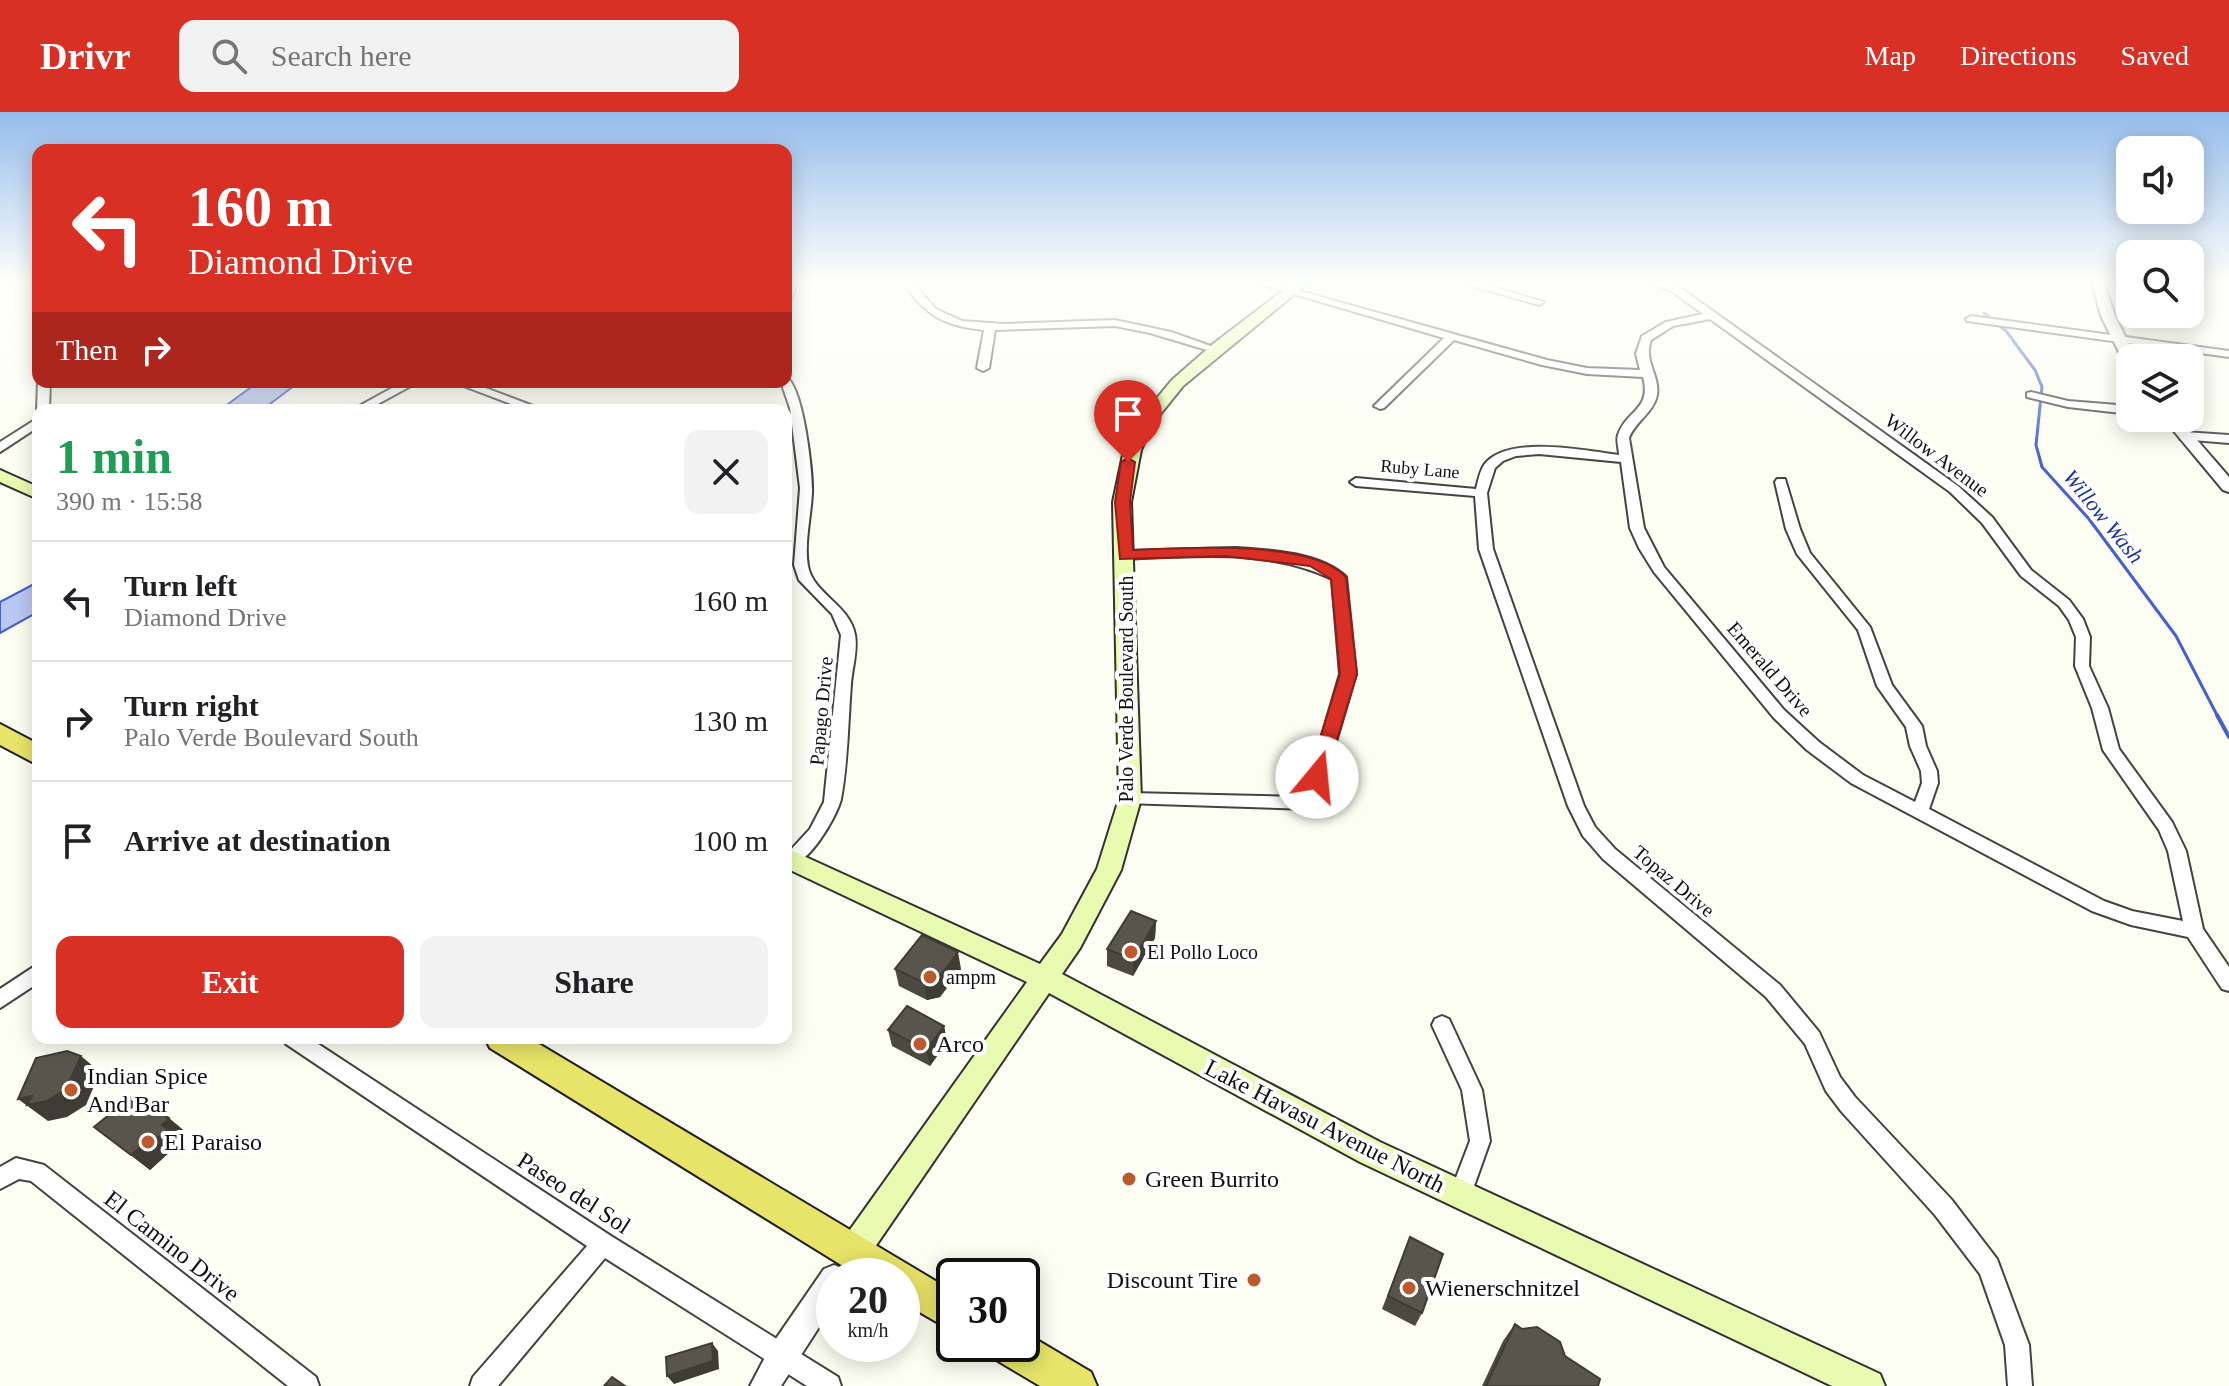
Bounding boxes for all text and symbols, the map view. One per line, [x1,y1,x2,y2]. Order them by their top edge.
search box [179,20,739,92]
icon: search [207,34,251,78]
text: Drivr [40,35,131,77]
text: Search here [271,39,411,72]
text: Map [1865,40,1916,71]
text: Directions [1960,40,2077,71]
text: Saved [2121,40,2189,71]
map controls [2116,136,2204,432]
button: sound [2116,136,2204,224]
icon: left [56,176,160,280]
text: 160 m [188,176,333,238]
button: search [2116,240,2204,328]
text: Diamond Drive [188,242,413,282]
icon: right [134,328,178,372]
text: Then [56,333,118,366]
button: layers [2116,344,2204,432]
pin [1094,380,1162,462]
icon: arrive [1106,392,1150,436]
street label: Willow Avenue [1881,409,1993,501]
text: 1 min [56,430,172,483]
button: close [684,430,768,514]
street label: Ruby Lane [1380,456,1460,482]
water label: Willow Wash [2058,464,2149,568]
text: 390 m · 15:58 [56,487,203,516]
text: Turn left [124,569,237,602]
street label: Palo Verde Boulevard South [1115,576,1137,802]
icon: left [56,579,100,623]
text: 160 m [692,584,768,617]
text: Diamond Drive [124,603,286,632]
street label: Emerald Drive [1723,617,1817,721]
street label: Papago Drive [805,655,838,767]
text: Turn right [124,689,259,722]
icon: right [56,699,100,743]
text: 130 m [692,704,768,737]
text: Palo Verde Boulevard South [124,723,419,752]
position arrow [1275,735,1359,819]
icon: arrive [56,819,100,863]
text: Arrive at destination [124,824,391,857]
text: 100 m [692,824,768,857]
street label: Topaz Drive [1628,841,1719,922]
button: Exit [56,936,404,1028]
button: Share [420,936,768,1028]
place label: El Pollo Loco [1147,941,1258,963]
marker: El Pollo Loco [1122,943,1140,961]
place label: ampm [946,966,996,989]
marker: ampm [921,968,939,986]
place label: Arco [936,1031,984,1057]
marker: Arco [911,1035,929,1053]
street label: Lake Havasu Avenue North [1201,1054,1449,1198]
place label: Indian Spice And Bar [87,1063,208,1117]
marker: Indian Spice And Bar [62,1081,80,1099]
place label: El Paraiso [164,1129,262,1155]
marker: El Paraiso [139,1133,157,1151]
street label: Paseo del Sol [513,1147,636,1239]
place label: Green Burrito [1145,1166,1279,1192]
marker: Green Burrito [1120,1170,1138,1188]
street label: El Camino Drive [99,1185,245,1307]
speed limit sign: 30 [936,1258,1040,1362]
place label: Discount Tire [1107,1267,1238,1293]
marker: Discount Tire [1245,1271,1263,1289]
place label: Wienerschnitzel [1425,1275,1580,1301]
text: 20 [848,1277,888,1322]
marker: Wienerschnitzel [1400,1279,1418,1297]
text: km/h [847,1319,889,1341]

